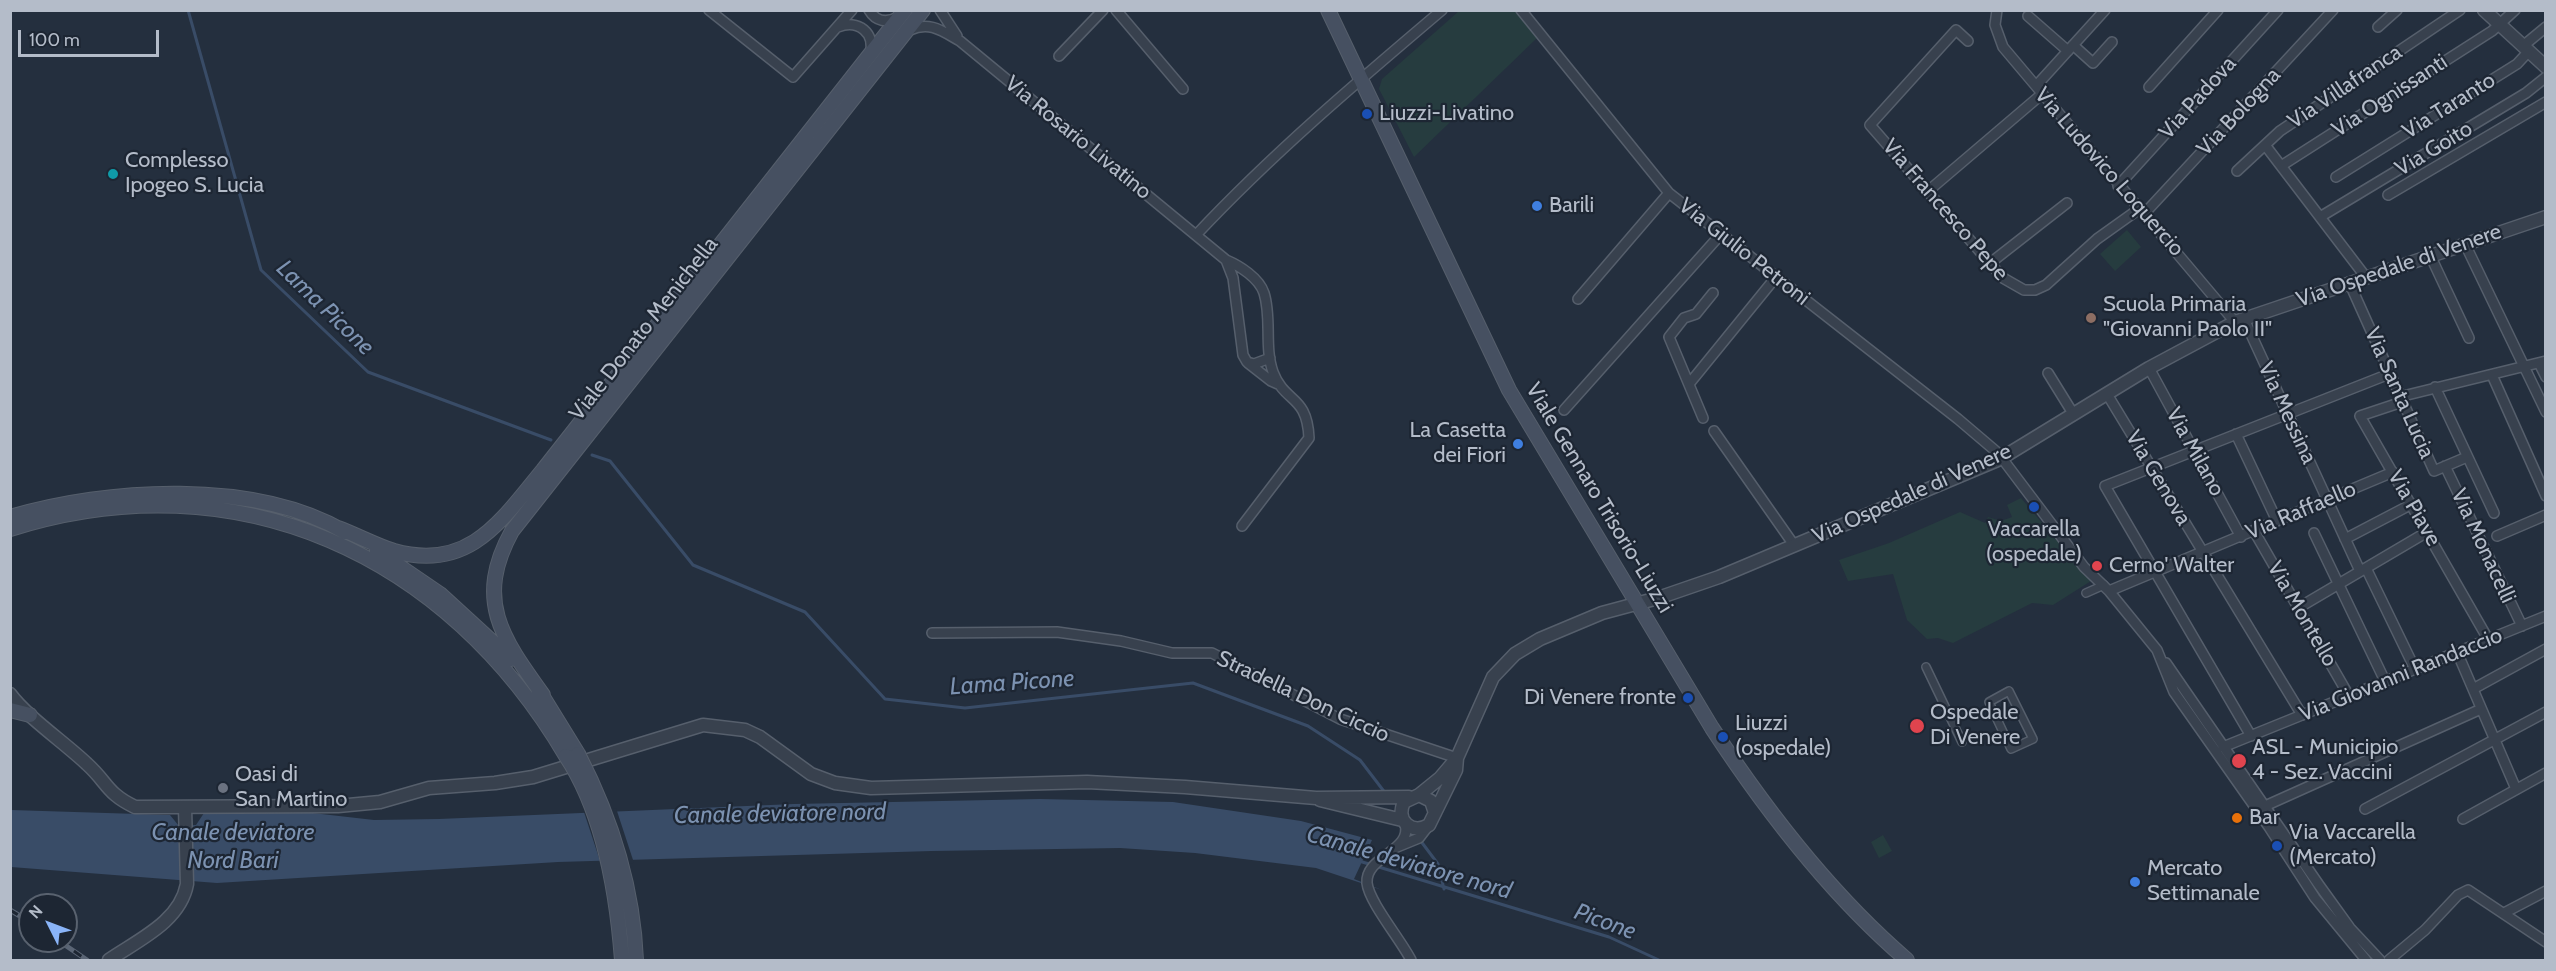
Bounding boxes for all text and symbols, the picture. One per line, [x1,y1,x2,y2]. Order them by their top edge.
scale bar [21,18,162,56]
text: 100 m [29,29,80,51]
street label: Via Villafranca [2283,39,2407,135]
street label: Via Ognissanti [2327,49,2453,143]
street label: Via Padova [2154,51,2242,145]
street label: Via Bologna [2192,62,2286,162]
street label: Via Taranto [2398,67,2500,145]
street label: Via Rosario Livatino [999,71,1157,205]
street label: Via Ludovico Loquercio [2029,82,2189,262]
place label: Liuzzi-Livatino [1379,101,1514,127]
marker: Liuzzi-Livatino [1360,107,1374,121]
street label: Via Goito [2391,116,2477,182]
street label: Via Francesco Pepe [1876,134,2014,286]
place label: Complesso Ipogeo S. Lucia [125,148,264,200]
marker: Complesso Ipogeo S. Lucia [106,167,120,181]
place label: Barili [1549,193,1594,219]
street label: Via Giulio Petroni [1673,193,1815,311]
marker: Barili [1530,199,1544,213]
street label: Via Ospedale di Venere [2293,219,2505,313]
street label: Viale Donato Menichella [564,232,724,426]
water label: Lama Picone [270,254,380,362]
place label: Scuola Primaria "Giovanni Paolo II" [2103,292,2272,344]
marker: Scuola Primaria "Giovanni Paolo II" [2084,311,2098,325]
street label: Via Santa Lucia [2358,323,2440,463]
street label: Via Messina [2252,358,2322,468]
street label: Viale Gennaro Trisorio-Liuzzi [1520,378,1678,618]
street label: Via Milano [2160,403,2230,501]
place label: La Casetta dei Fiori [1410,418,1506,470]
street label: Via Genova [2119,426,2197,530]
marker: La Casetta dei Fiori [1511,437,1525,451]
street label: Via Ospedale di Venere [1809,438,2015,550]
street label: Via Piave [2382,465,2446,551]
street label: Via Raffaello [2242,476,2360,546]
street label: Via Monacelli [2445,485,2521,607]
marker: Vaccarella (ospedale) [2027,500,2041,514]
place label: Vaccarella (ospedale) [1986,517,2082,568]
place label: Cerno' Walter [2109,553,2234,579]
street label: Via Montello [2261,557,2343,671]
marker: Cerno' Walter [2090,559,2104,573]
street label: Via Giovanni Randaccio [2296,622,2506,728]
street label: Stradella Don Ciccio [1213,645,1393,749]
water label: Lama Picone [949,664,1075,702]
place label: Di Venere fronte [1524,685,1676,711]
marker: Di Venere fronte [1681,691,1695,705]
place label: Ospedale Di Venere [1930,700,2020,752]
place label: Liuzzi (ospedale) [1735,711,1831,762]
marker: Ospedale Di Venere [1908,717,1926,735]
marker: Liuzzi (ospedale) [1716,730,1730,744]
place label: ASL - Municipio 4 - Sez. Vaccini [2252,735,2398,786]
marker: ASL - Municipio 4 - Sez. Vaccini [2230,752,2248,770]
place label: Oasi di San Martino [235,762,347,813]
marker: Oasi di San Martino [216,781,230,795]
water label: Canale deviatore nord [674,798,886,830]
place label: Bar [2249,805,2280,831]
marker: Bar [2230,811,2244,825]
water label: Canale deviatore Nord Bari [152,819,314,875]
water label: Canale deviatore nord [1303,820,1515,906]
place label: Via Vaccarella (Mercato) [2289,820,2416,872]
marker: Via Vaccarella (Mercato) [2270,839,2284,853]
place label: Mercato Settimanale [2147,856,2260,908]
marker: Mercato Settimanale [2128,875,2142,889]
north arrow [18,893,78,953]
water label: Picone [1570,898,1640,946]
text: N [25,901,47,923]

